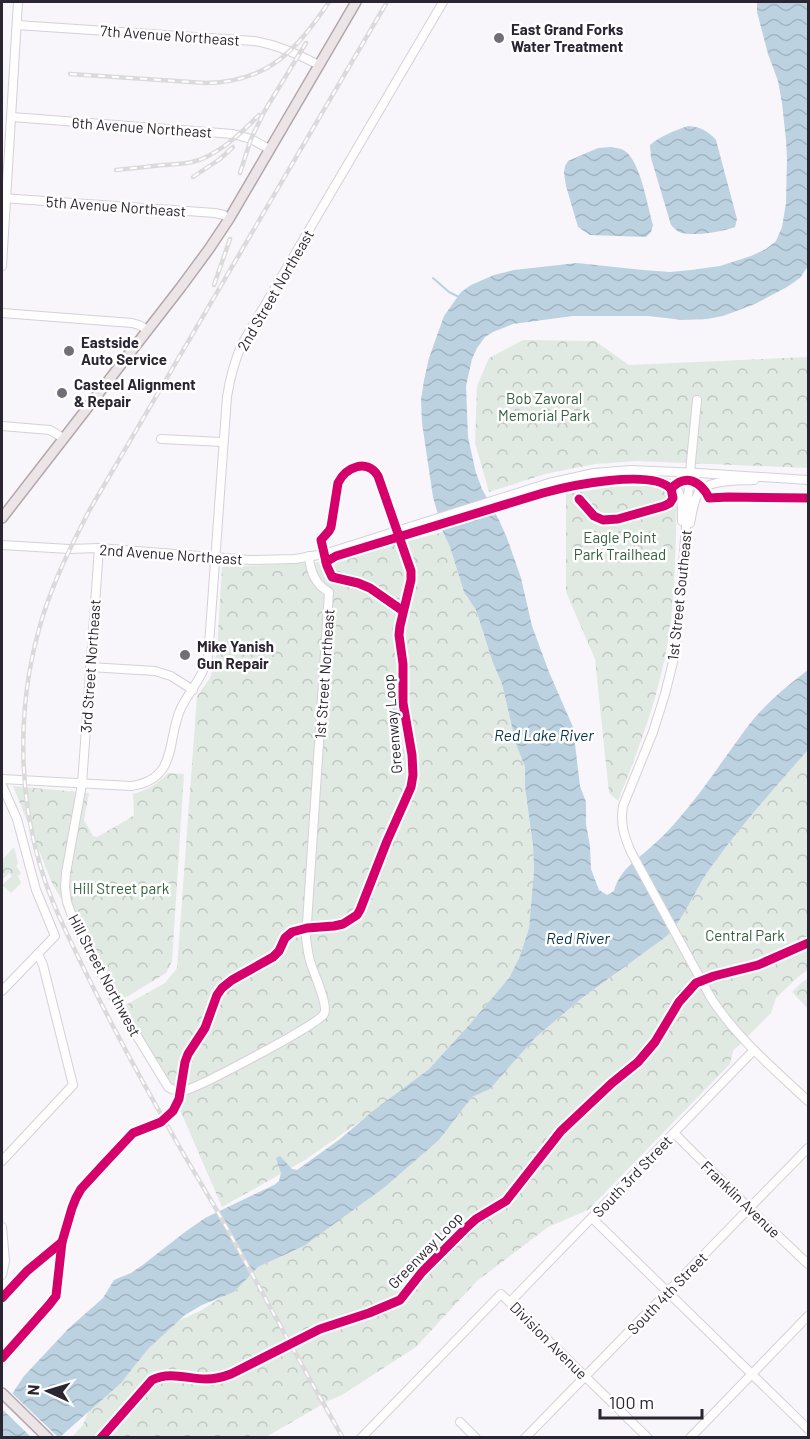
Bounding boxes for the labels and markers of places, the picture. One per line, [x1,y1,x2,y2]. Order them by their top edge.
place label: East Grand Forks Water Treatment [511,20,624,55]
marker: East Grand Forks Water Treatment [492,31,506,45]
place label: Eastside Auto Service [81,333,167,368]
marker: Eastside Auto Service [62,344,76,358]
place label: Casteel Alignment & Repair [74,375,196,410]
marker: Casteel Alignment & Repair [55,386,69,400]
place label: Mike Yanish Gun Repair [197,637,274,672]
marker: Mike Yanish Gun Repair [178,648,192,662]

